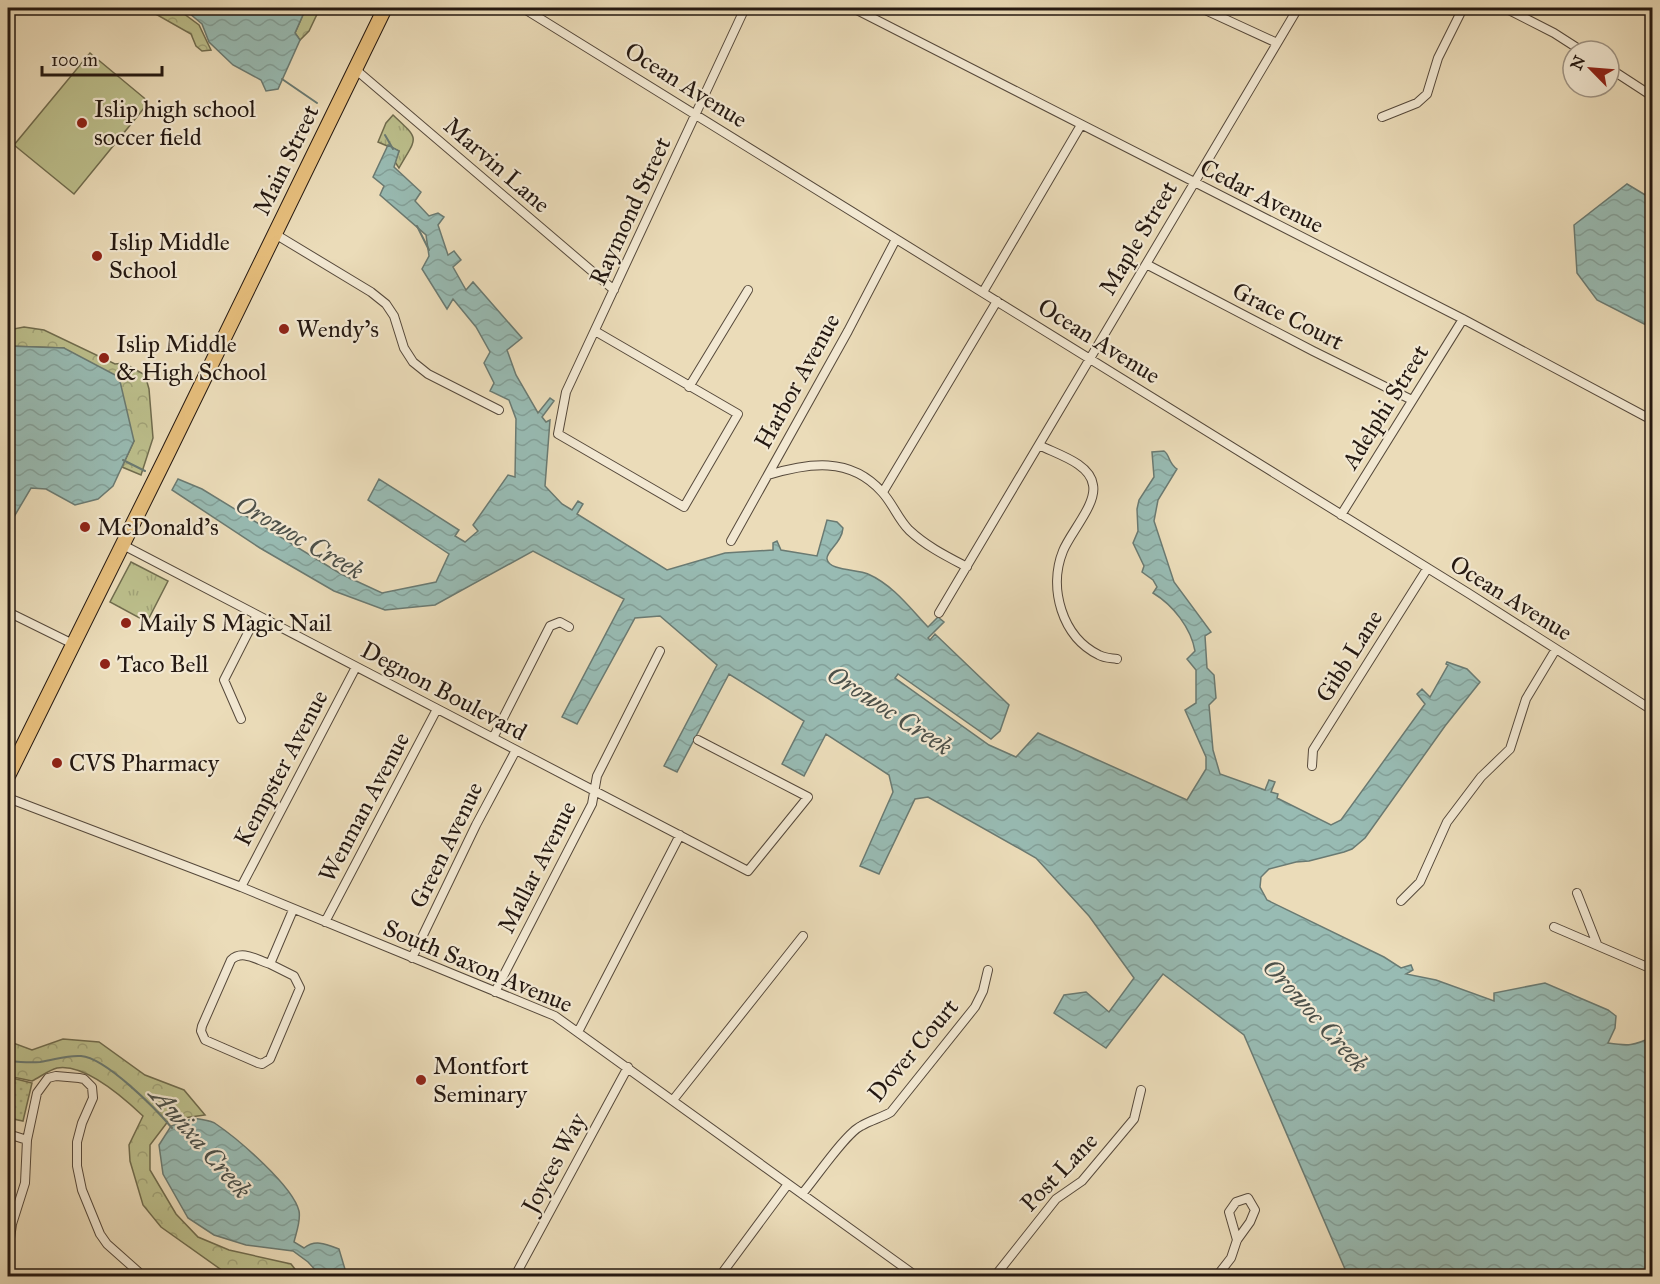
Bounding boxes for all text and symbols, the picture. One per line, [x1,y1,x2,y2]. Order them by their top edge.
street label: Ocean Avenue [619,36,753,134]
scale bar [42,39,162,77]
north arrow [1561,39,1621,99]
text: 100 m [51,49,98,71]
text: N [1566,52,1590,73]
place label: Islip high school soccer field [94,94,256,152]
street label: Main Street [246,99,326,220]
street label: Marvin Lane [438,111,556,219]
marker: Islip high school soccer field [75,116,89,130]
street label: Raymond Street [583,132,678,290]
street label: Cedar Avenue [1195,152,1329,240]
street label: Maple Street [1092,175,1184,301]
place label: Islip Middle School [109,227,230,285]
marker: Islip Middle School [90,249,104,263]
street label: Grace Court [1227,275,1349,357]
street label: Ocean Avenue [1032,292,1166,390]
street label: Harbor Avenue [748,308,846,454]
place label: Wendy's [296,314,379,344]
marker: Wendy's [277,322,291,336]
place label: Islip Middle & High School [116,329,267,387]
street label: Adelphi Street [1334,339,1435,476]
marker: Islip Middle & High School [97,351,111,365]
water label: Orowoc Creek [230,487,370,587]
place label: McDonald's [97,512,219,542]
marker: McDonald's [78,520,92,534]
street label: Ocean Avenue [1444,549,1578,647]
street label: Gibb Lane [1309,604,1389,708]
place label: Maily S Magic Nail [138,608,332,638]
marker: Maily S Magic Nail [119,616,133,630]
street label: Degnon Boulevard [356,635,532,747]
place label: Taco Bell [117,649,209,679]
marker: Taco Bell [98,657,112,671]
water label: Orowoc Creek [821,658,959,763]
street label: Kempster Avenue [227,685,335,851]
street label: Wenman Avenue [312,727,416,887]
place label: CVS Pharmacy [69,748,220,778]
marker: CVS Pharmacy [50,756,64,770]
street label: Green Avenue [403,777,489,913]
street label: Mallar Avenue [491,796,583,938]
street label: South Saxon Avenue [379,913,577,1019]
water label: Orowoc Creek [1256,951,1376,1079]
street label: Dover Court [861,992,965,1108]
place label: Montfort Seminary [433,1051,529,1109]
marker: Montfort Seminary [414,1073,428,1087]
water label: Awixa Creek [141,1077,259,1205]
street label: Joyces Way [514,1107,593,1221]
street label: Post Lane [1014,1126,1104,1218]

